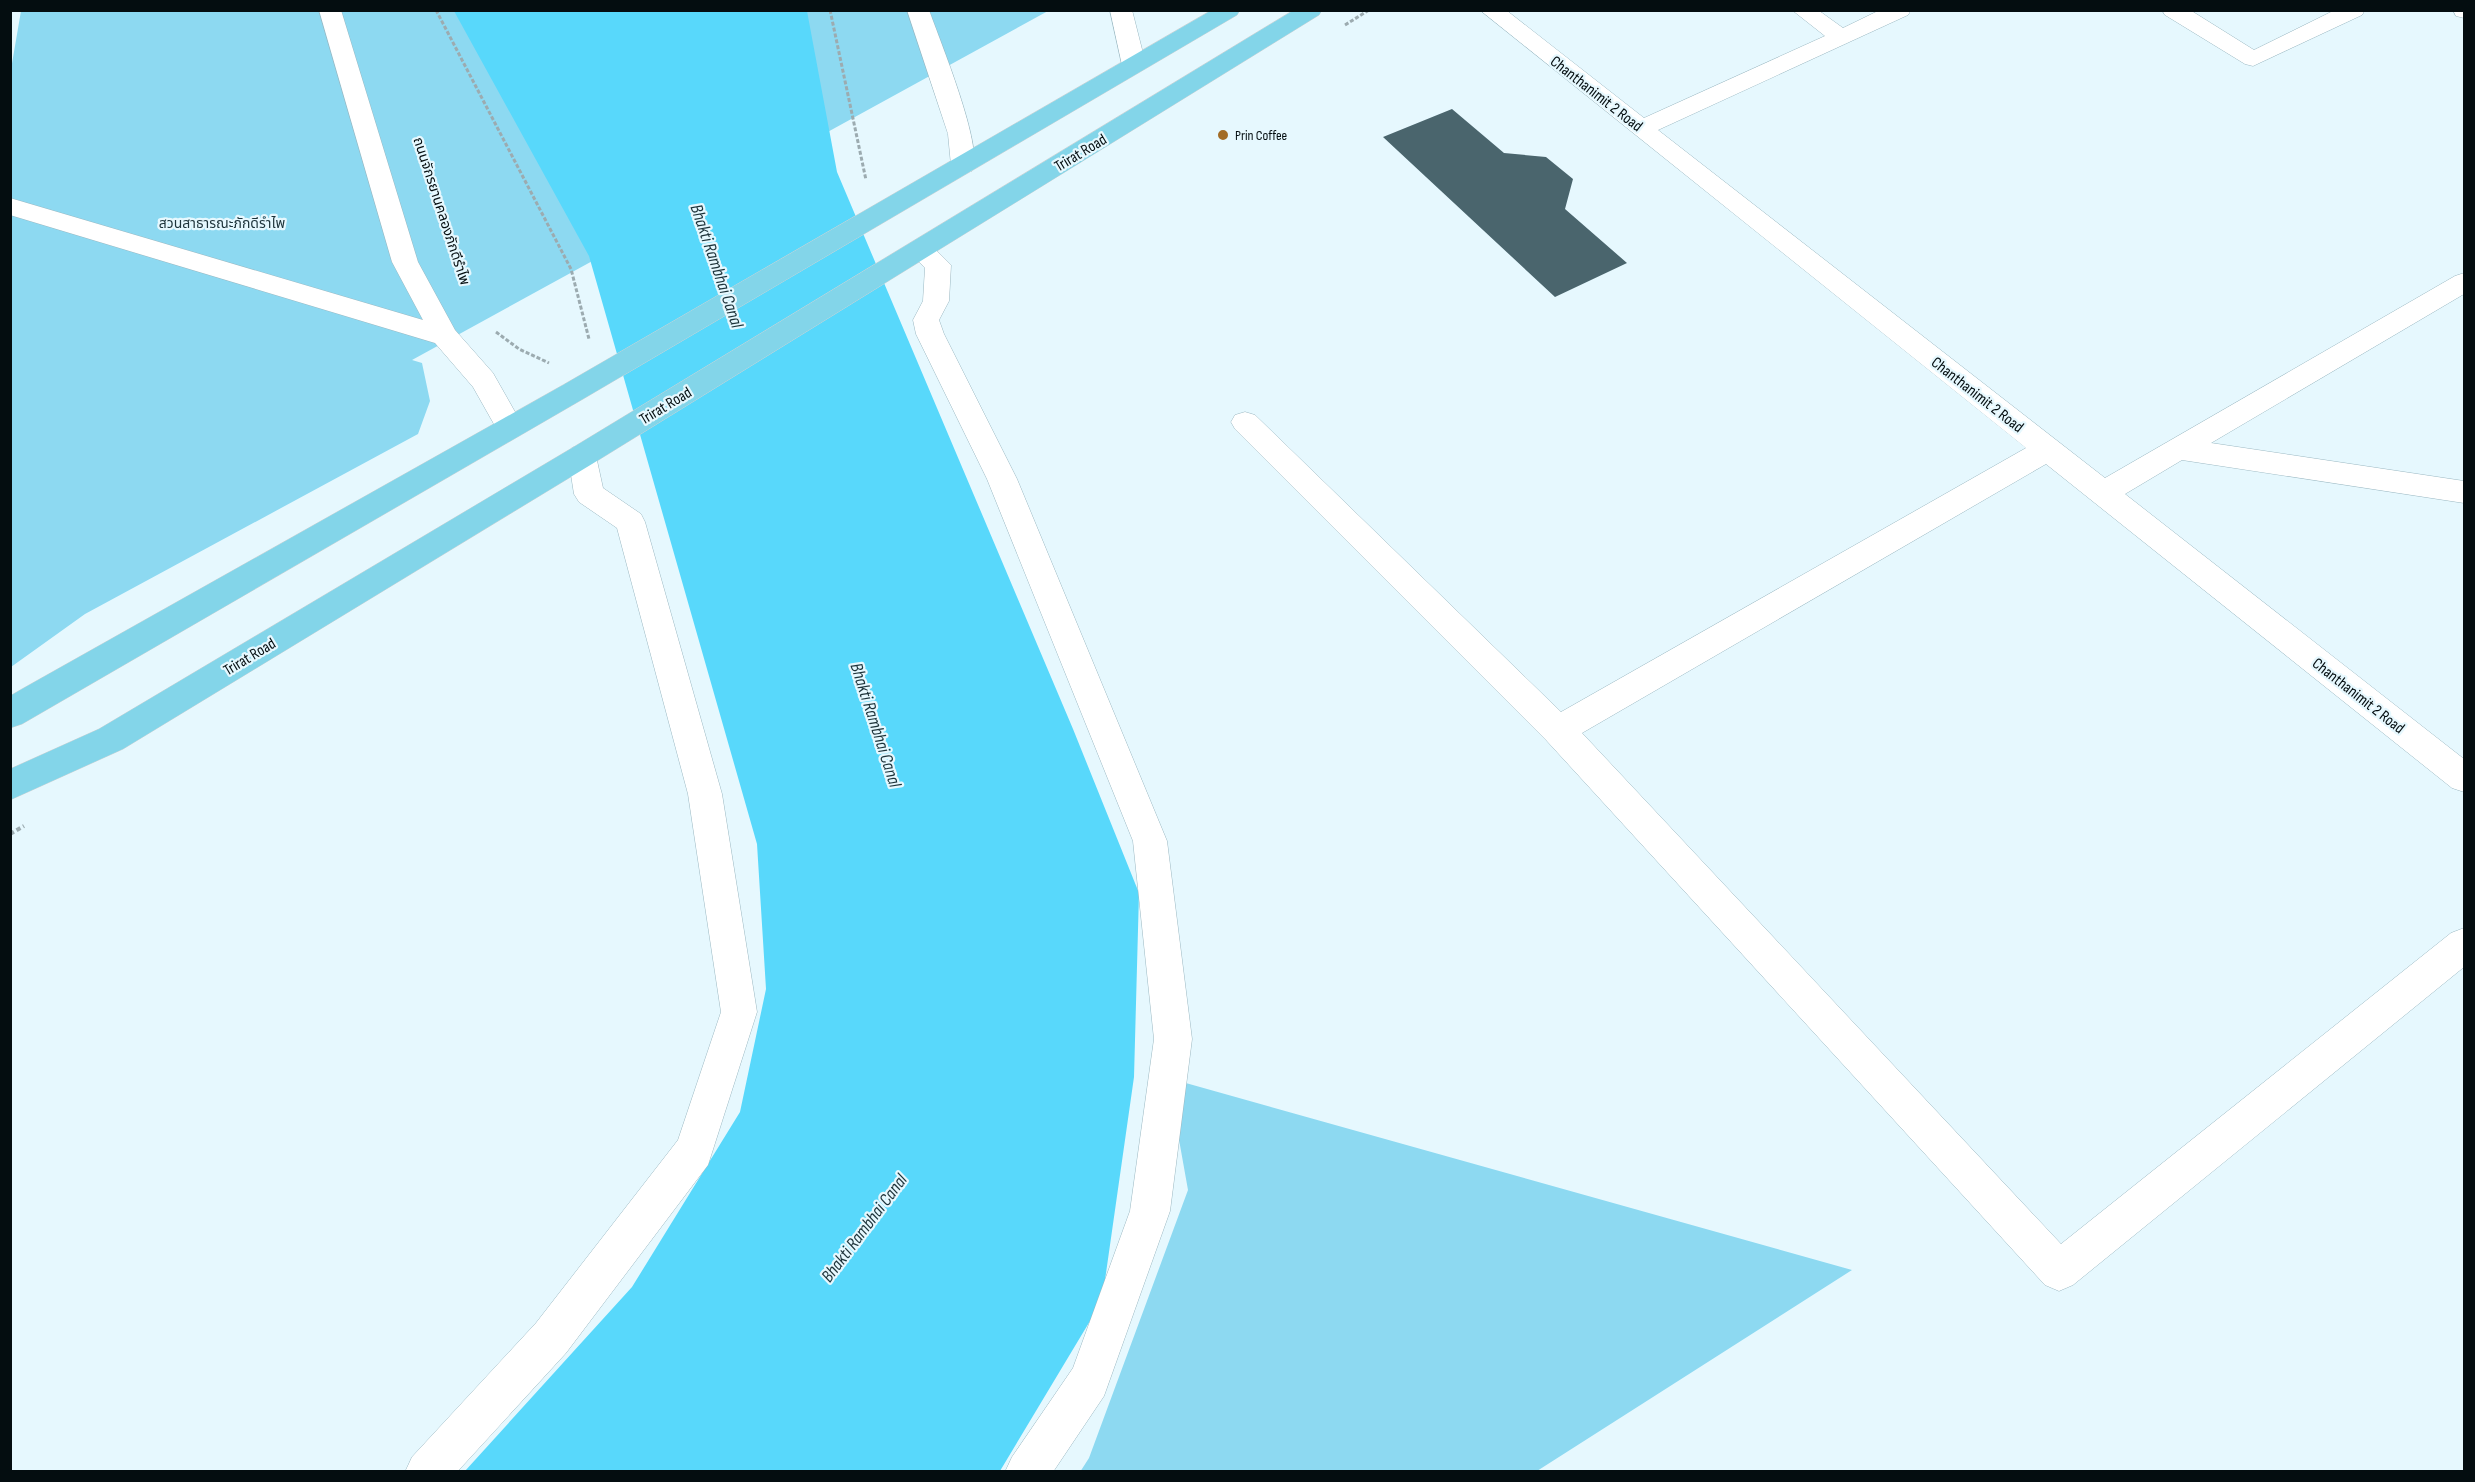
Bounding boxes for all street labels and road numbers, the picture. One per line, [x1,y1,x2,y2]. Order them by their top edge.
street label: Chanthanimit 2 Road [1546,52,1646,136]
street label: Trirat Road [1051,130,1110,176]
street label: ถนนจักรยานคลองภักดีรำไพ [410,135,474,288]
street label: Chanthanimit 2 Road [1927,353,2027,437]
street label: Trirat Road [636,383,695,429]
street label: Trirat Road [220,634,279,680]
street label: Chanthanimit 2 Road [2308,654,2408,738]

